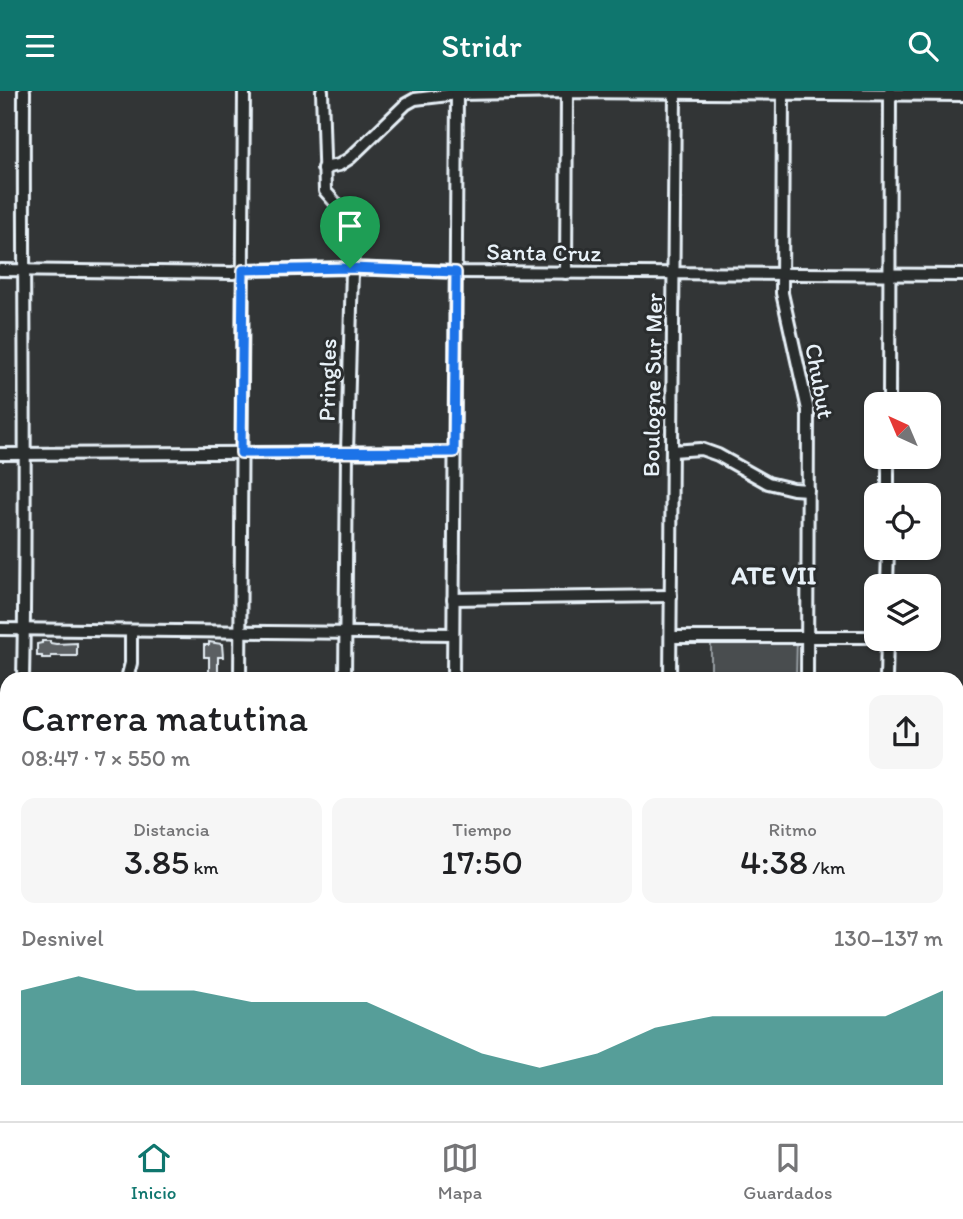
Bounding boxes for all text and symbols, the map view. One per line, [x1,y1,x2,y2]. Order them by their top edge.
icon: menu [21,27,59,65]
text: Stridr [441,27,522,65]
icon: search [904,27,942,65]
pin [320,196,380,268]
icon: arrive [331,207,369,245]
street label: Santa Cruz [486,236,602,268]
street label: Boulogne Sur Mer [636,293,668,477]
street label: Pringles [312,338,342,422]
street label: Chubut [799,341,841,421]
north arrow [864,392,942,469]
map controls [864,392,941,651]
button: locate [864,483,941,560]
district label: ATE VII [731,559,817,591]
button: layers [864,574,941,651]
text: Carrera matutina [21,695,308,741]
button: share [869,695,943,769]
text: 08:47 · 7 × 550 m [21,744,190,772]
text: Distancia [133,818,210,841]
text: Tiempo [452,818,512,841]
text: Ritmo [768,818,817,841]
text: 3.85 [124,841,189,883]
text: 17:50 [441,841,523,883]
text: 4:38 [740,841,808,883]
text: km [189,856,219,879]
text: /km [808,856,845,879]
text: Desnivel [21,924,104,952]
text: 130–137 m [834,924,943,952]
tab: Inicio [131,1139,177,1204]
tab: Mapa [438,1139,482,1204]
tab: Guardados [743,1139,832,1204]

